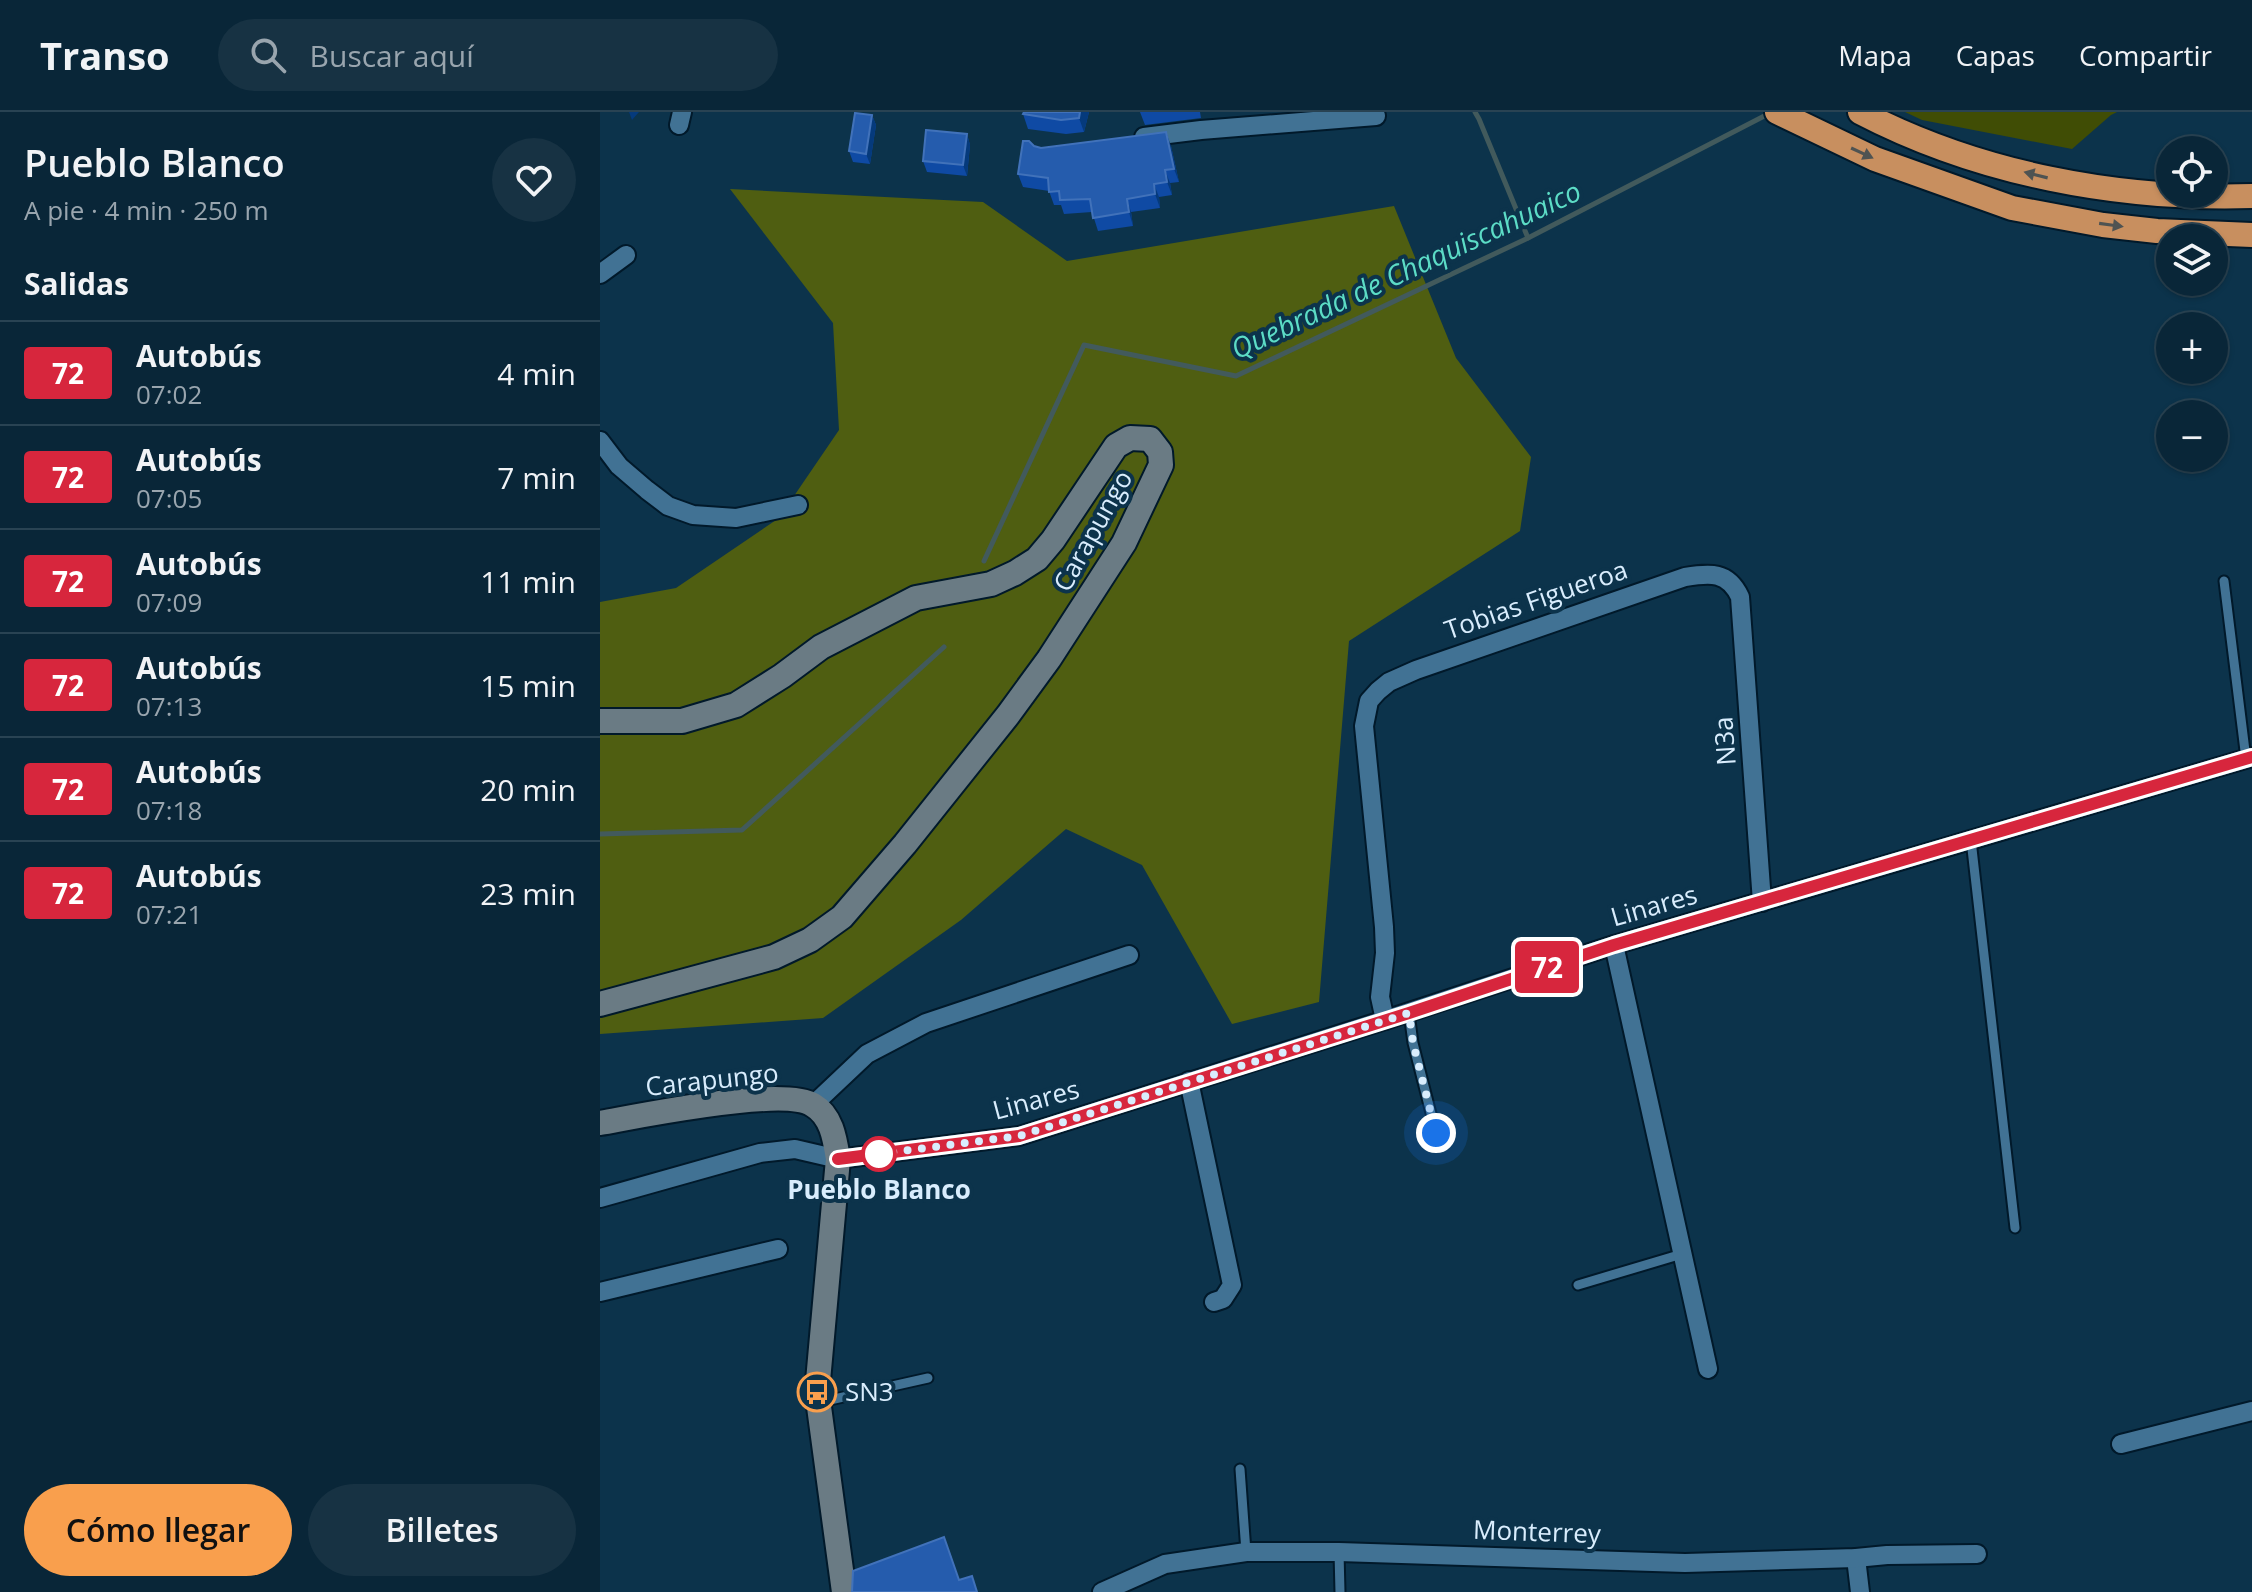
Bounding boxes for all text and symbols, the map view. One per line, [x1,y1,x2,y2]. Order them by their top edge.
search box [218,19,778,91]
text: Transo [40,29,170,81]
icon: search [246,33,290,77]
text: Buscar aquí [310,35,474,76]
text: Mapa [1838,36,1912,74]
text: Capas [1956,36,2035,74]
text: Compartir [2079,36,2212,74]
text: Pueblo Blanco [24,136,285,188]
map controls [2156,136,2228,472]
button: locate [2156,136,2228,208]
button: heart [492,138,576,222]
one-way arrow [1850,146,1874,160]
one-way arrow [2023,169,2048,181]
water label: Quebrada de Chaquiscahuaico [1224,171,1587,367]
text: A pie · 4 min · 250 m [24,192,269,228]
one-way arrow [2099,219,2124,232]
button: layers [2156,224,2228,296]
text: Salidas [24,263,129,304]
button: + [2156,312,2228,384]
text: Autobús [136,335,262,376]
text: 4 min [497,353,576,394]
text: 72 [52,354,84,392]
text: 07:02 [136,376,202,412]
button: − [2156,400,2228,472]
text: Autobús [136,439,262,480]
text: 7 min [497,457,576,498]
text: 72 [52,458,84,496]
street label: Carapungo [1044,463,1140,598]
text: 07:05 [136,480,202,516]
text: Autobús [136,543,262,584]
street label: Tobias Figueroa [1439,551,1632,647]
text: 11 min [480,561,576,602]
text: 72 [52,562,84,600]
text: 07:09 [136,584,202,620]
text: Autobús [136,647,262,688]
text: 15 min [480,665,576,706]
text: 72 [52,666,84,704]
text: 07:13 [136,688,202,724]
street label: N3a [1704,715,1744,767]
text: Autobús [136,751,262,792]
text: 20 min [480,769,576,810]
text: 72 [52,770,84,808]
text: 07:18 [136,792,202,828]
text: Autobús [136,855,262,896]
text: 23 min [480,873,576,914]
text: 72 [52,874,84,912]
street label: Linares [1606,876,1701,934]
text: 07:21 [136,896,202,932]
line badge: 72 [1511,941,1583,993]
text: 72 [1531,948,1563,986]
street label: Carapungo [644,1054,780,1104]
street label: Linares [989,1070,1083,1128]
your location [1416,1113,1456,1153]
marker: Pueblo Blanco [862,1137,896,1171]
place label: Pueblo Blanco [787,1171,971,1207]
bus stop icon: SN3 [796,1371,838,1413]
place label: SN3 [845,1373,894,1409]
button: Cómo llegar [24,1484,292,1576]
button: Billetes [308,1484,576,1576]
street label: Monterrey [1473,1511,1602,1551]

